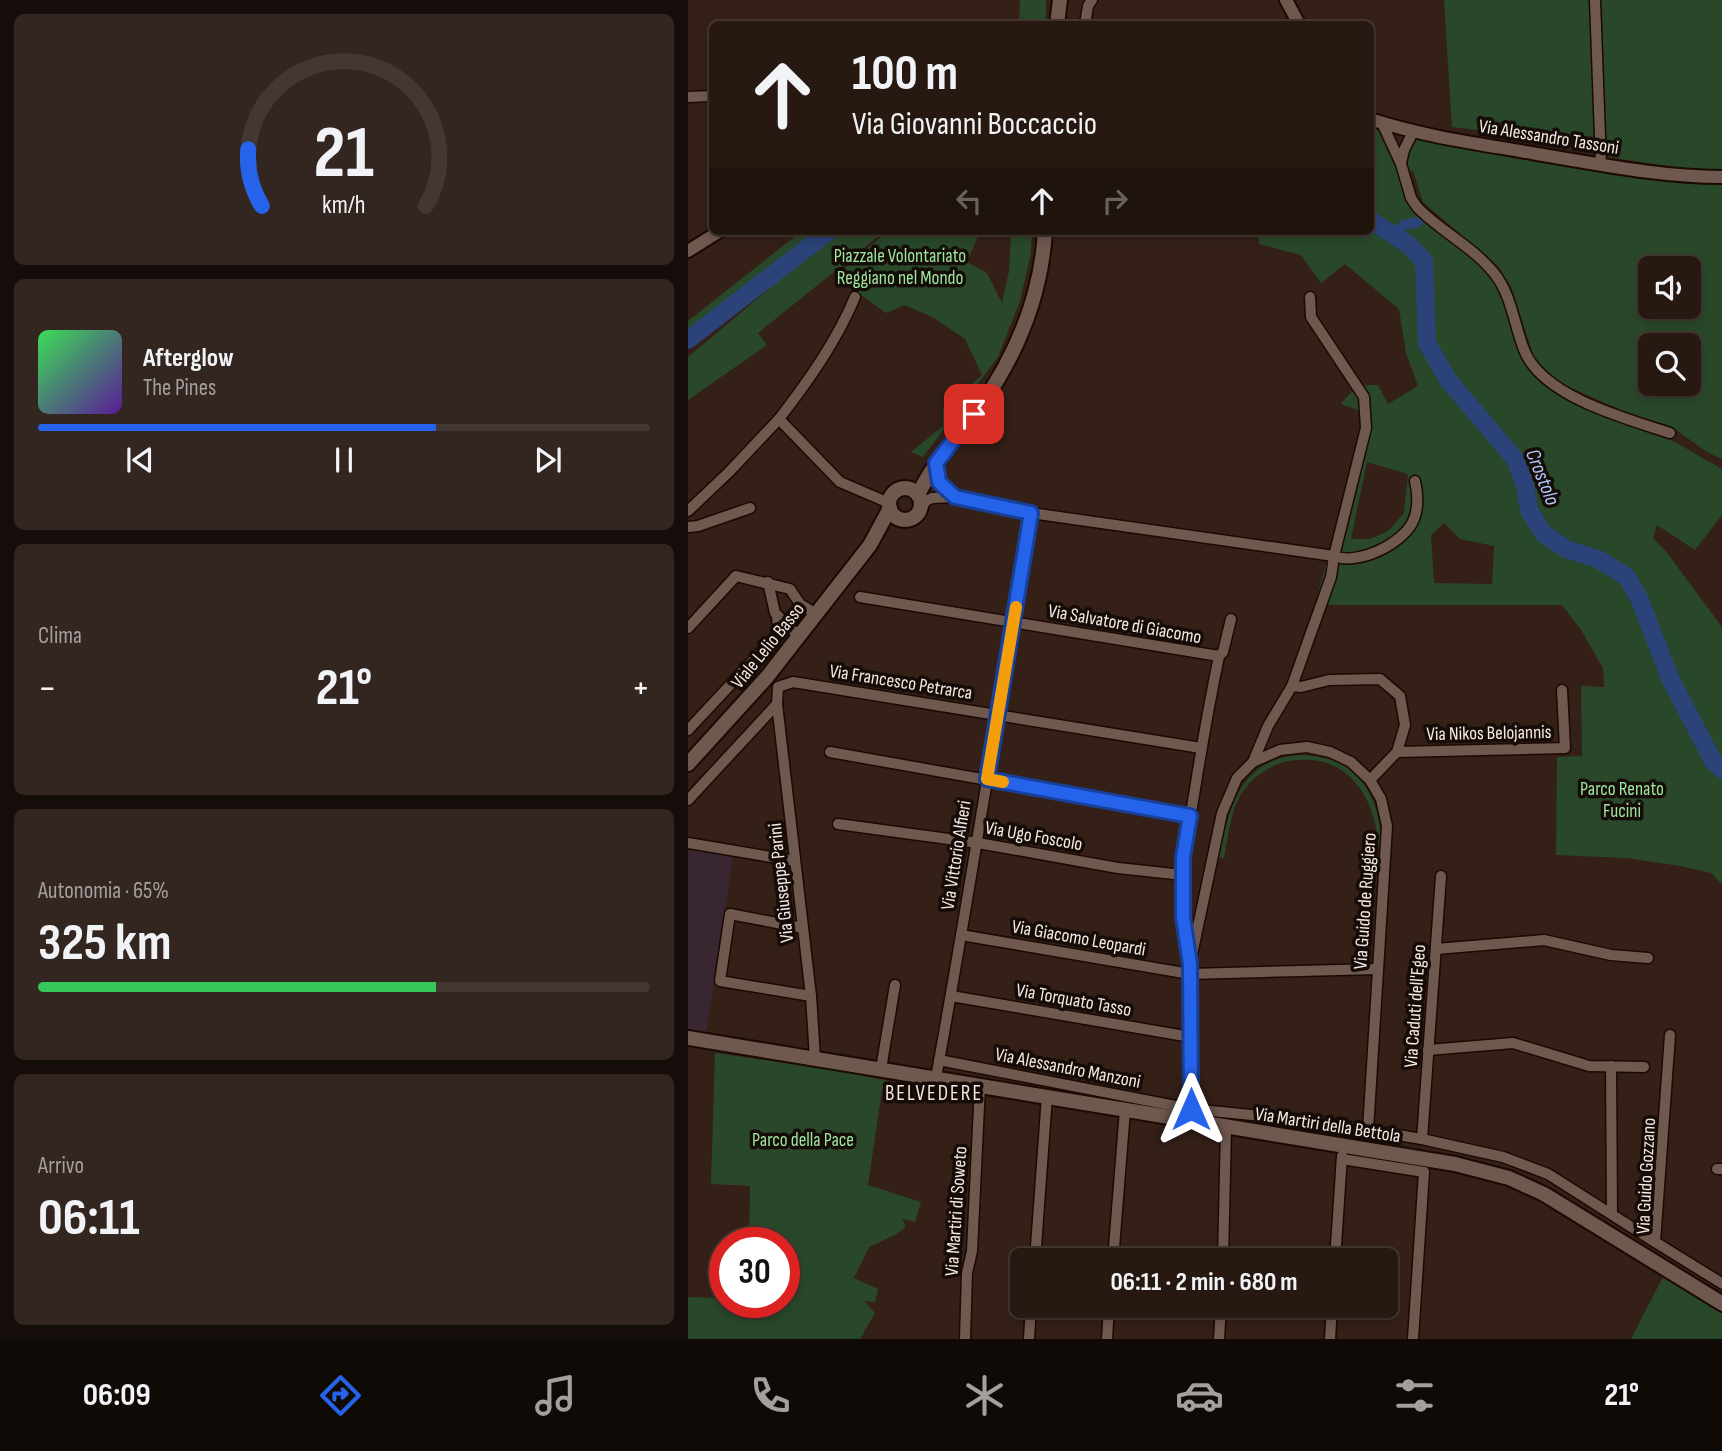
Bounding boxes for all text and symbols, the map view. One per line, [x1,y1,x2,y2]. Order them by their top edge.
text: 100 m [852,45,958,104]
icon: ahead [737,49,828,140]
text: Via Giovanni Boccaccio [852,105,1097,144]
text: 21 [314,110,374,198]
street label: Via Alessandro Tassoni [1477,115,1620,160]
icon: left [950,182,988,220]
icon: ahead [1023,182,1061,220]
icon: right [1096,182,1134,220]
text: km/h [322,189,366,220]
park label: Piazzale Volontariato Reggiano nel Mondo [834,245,966,290]
map controls [1638,256,1701,396]
button: sound [1638,256,1701,319]
button: search [1638,333,1701,396]
text: Afterglow [143,343,234,374]
text: The Pines [143,374,216,402]
pin [944,384,1004,444]
icon: arrive [955,395,993,433]
icon: previous [121,441,159,479]
icon: pause [325,441,363,479]
icon: next [529,441,567,479]
water label: Crostolo [1520,445,1565,509]
street label: Viale Lelio Basso [727,598,810,693]
street label: Via Salvatore di Giacomo [1046,600,1203,649]
text: Clima [38,622,82,650]
text: 21° [316,657,372,720]
street label: Via Francesco Petrarca [828,660,974,705]
text: − [38,666,57,711]
text: + [631,666,650,711]
street label: Via Nikos Belojannis [1426,721,1552,746]
park label: Parco Renato Fucini [1580,778,1664,823]
street label: Via Vittorio Alfieri [936,799,976,912]
street label: Via Ugo Foscolo [983,817,1084,856]
street label: Via Giuseppe Parini [764,822,799,944]
street label: Via Guido de Ruggiero [1349,832,1382,970]
text: Autonomia · 65% [38,877,169,905]
text: 325 km [38,912,171,975]
street label: Via Giacomo Leopardi [1010,915,1147,962]
street label: Via Caduti dell'Egeo [1400,944,1431,1068]
street label: Via Torquato Tasso [1014,979,1133,1022]
street label: Via Alessandro Manzoni [993,1043,1142,1094]
position arrow [1154,1072,1228,1146]
district label: BELVEDERE [885,1081,983,1106]
street label: Via Martiri della Bettola [1253,1103,1402,1148]
street label: Via Guido Gozzano [1632,1117,1661,1235]
park label: Parco della Pace [752,1129,854,1152]
street label: Via Martiri di Soweto [940,1145,973,1277]
text: Arrivo [38,1152,84,1180]
text: 06:11 [38,1187,140,1250]
speed limit sign: 30 [709,1227,800,1318]
text: 06:11 · 2 min · 680 m [1110,1267,1298,1298]
icon: directions [316,1371,365,1420]
icon: music [531,1371,580,1420]
icon: phone [746,1371,795,1420]
icon: climate [960,1371,1009,1420]
icon: car [1175,1371,1224,1420]
icon: filters [1390,1371,1439,1420]
text: 06:09 [83,1376,151,1415]
text: 21° [1604,1376,1639,1415]

